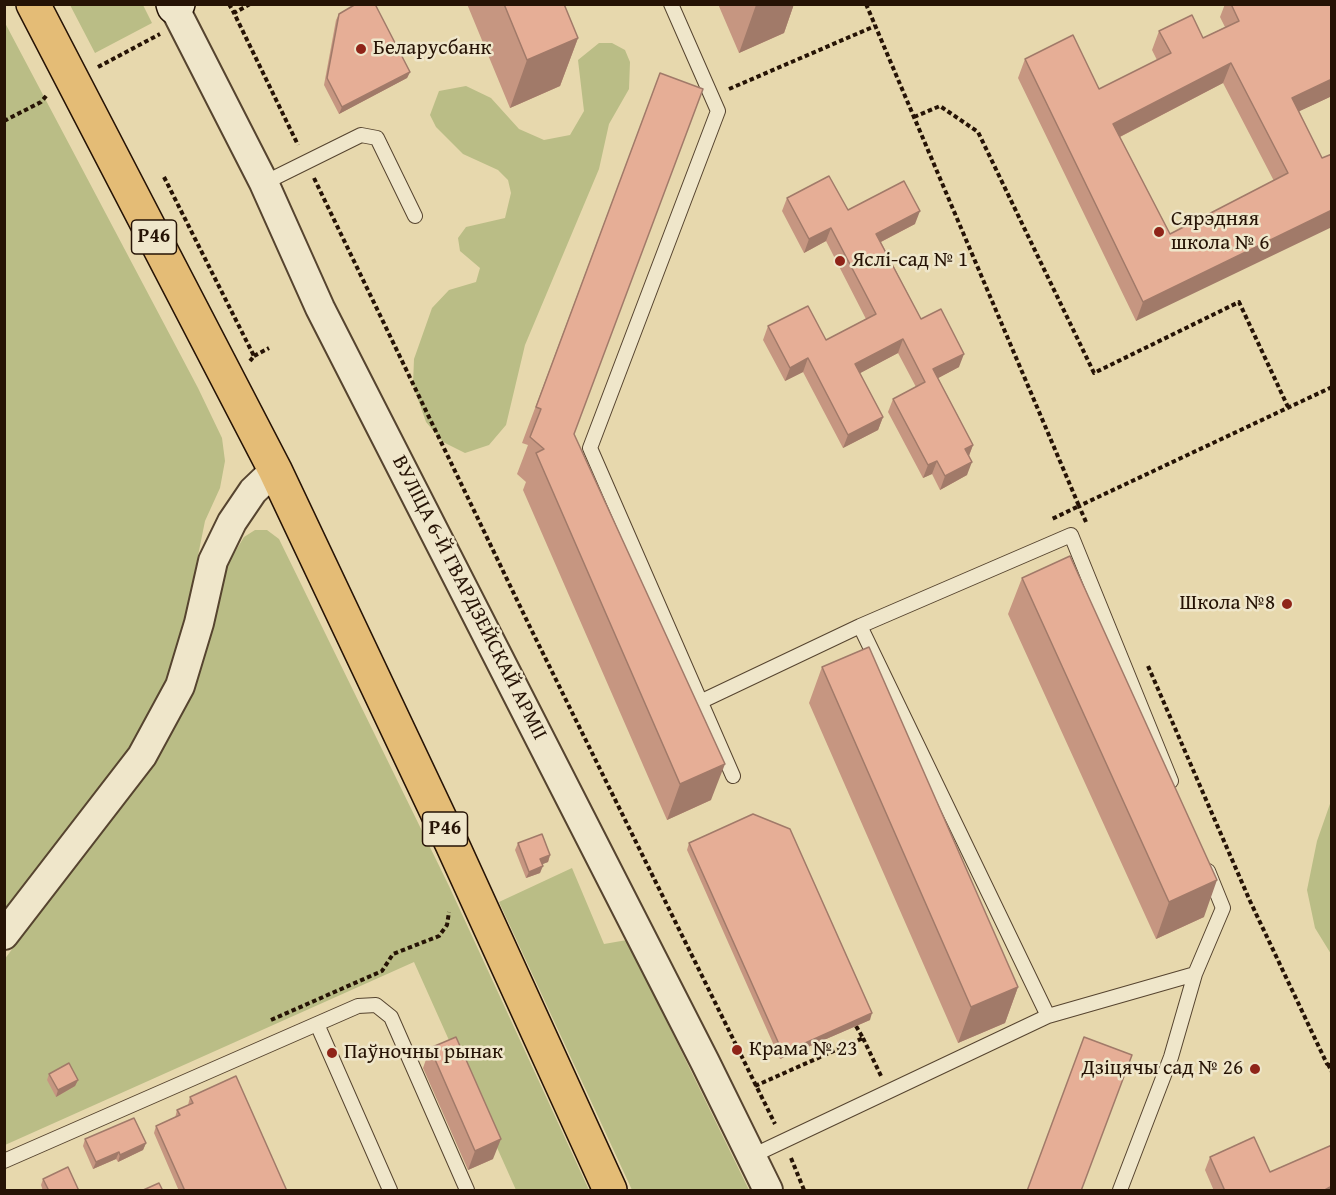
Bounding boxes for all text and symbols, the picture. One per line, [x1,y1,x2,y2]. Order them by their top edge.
place label: Беларусбанк [373,36,492,62]
marker: Беларусбанк [354,42,368,56]
place label: Сярэдняя школа № 6 [1171,207,1269,257]
road number: Р46 [132,220,176,254]
marker: Сярэдняя школа № 6 [1152,225,1166,239]
place label: Яслі-сад № 1 [852,248,968,274]
marker: Яслі-сад № 1 [833,254,847,268]
street label: ВУЛІЦА 6-Й ГВАРДЗЕЙСКАЙ АРМІІ [386,452,552,744]
place label: Школа №8 [1180,591,1275,617]
marker: Школа №8 [1280,597,1294,611]
road number: Р46 [422,812,468,846]
place label: Крама № 23 [749,1037,858,1063]
place label: Паўночны рынак [344,1040,503,1066]
marker: Крама № 23 [730,1043,744,1057]
marker: Паўночны рынак [325,1046,339,1060]
place label: Дзіцячы сад № 26 [1081,1056,1243,1082]
marker: Дзіцячы сад № 26 [1248,1062,1262,1076]

